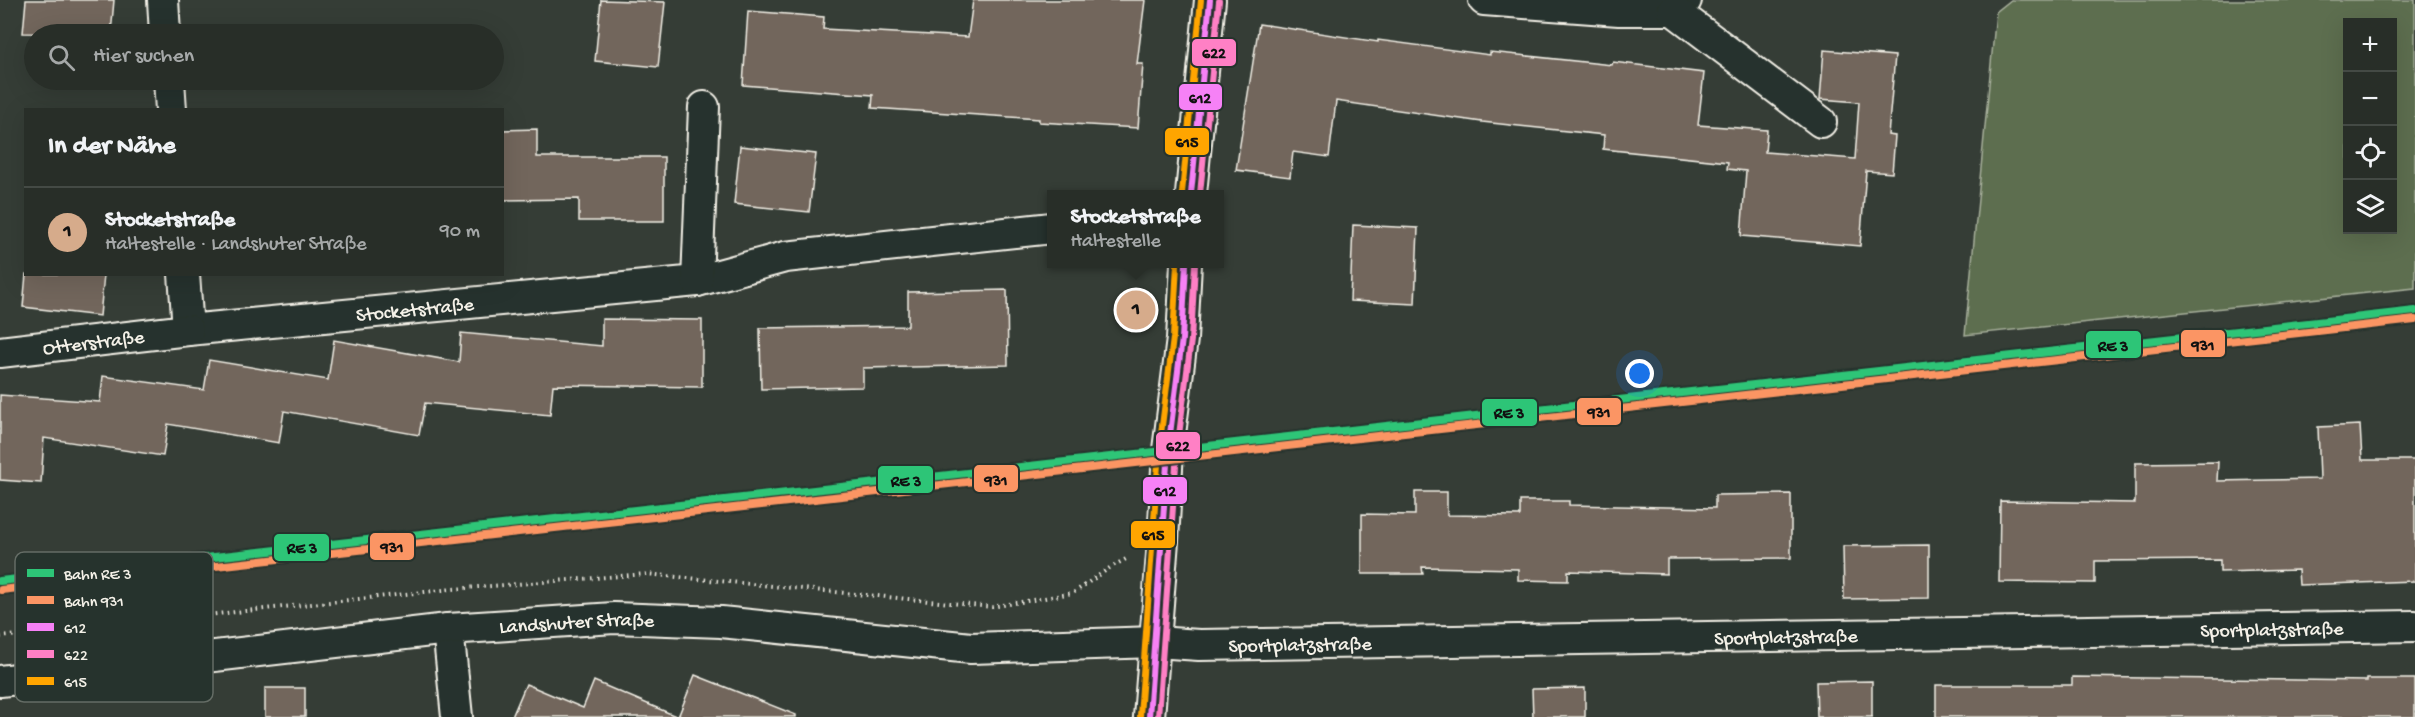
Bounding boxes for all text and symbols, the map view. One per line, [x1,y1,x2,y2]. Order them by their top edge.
map controls [2343,18,2397,234]
button: + [2343,18,2397,72]
search box [24,24,504,90]
line badge: 622 [1191,38,1237,67]
icon: search [45,41,78,74]
text: Hier suchen [93,44,194,70]
text: 622 [1202,46,1226,65]
button: − [2343,72,2397,126]
line badge: 612 [1178,83,1223,111]
text: 612 [1189,91,1211,110]
button: locate [2343,126,2397,180]
line badge: 615 [1164,127,1210,156]
text: In der Nähe [48,132,176,163]
text: 615 [1176,135,1199,154]
button: layers [2343,180,2397,234]
popup [1047,190,1224,268]
text: Stocketstraße [1070,205,1201,231]
text: Stocketstraße [105,208,235,234]
text: 1 [63,221,72,244]
text: 90 m [440,221,480,244]
text: Haltestelle [1070,231,1161,254]
text: Haltestelle · Landshuter Straße [105,234,367,257]
pin: 1 [1116,288,1156,332]
street label: Stocketstraße [355,294,476,329]
street label: Otterstraße [42,327,146,362]
line badge: 931 [2180,329,2226,358]
line badge: RE 3 [2085,330,2142,359]
text: 931 [2191,338,2214,357]
text: RE 3 [2097,339,2128,358]
your location [1625,359,1654,388]
line badge: 931 [1576,397,1622,426]
line badge: RE 3 [1481,398,1538,427]
text: 931 [1587,405,1610,424]
text: RE 3 [1493,406,1524,425]
line badge: 622 [1155,431,1201,460]
text: 622 [1166,439,1190,458]
line badge: 931 [973,464,1019,493]
line badge: RE 3 [877,465,934,494]
text: 931 [984,473,1007,492]
text: RE 3 [890,474,921,493]
line badge: 612 [1142,476,1188,505]
text: 612 [1154,484,1176,503]
line badge: 615 [1130,520,1176,549]
text: 615 [1142,528,1165,547]
line badge: 931 [369,532,415,561]
line badge: RE 3 [273,533,330,562]
text: 931 [380,540,403,559]
text: RE 3 [286,541,317,560]
legend [15,552,213,702]
text: Bahn RE 3 [63,567,132,586]
text: Bahn 931 [63,594,124,613]
street label: Landshuter Straße [499,610,655,641]
street label: Sportplatzstraße [2200,619,2344,644]
text: 612 [64,621,87,640]
street label: Sportplatzstraße [1714,627,1859,652]
street label: Sportplatzstraße [1228,634,1373,660]
text: 622 [64,648,88,667]
text: 615 [64,675,87,694]

